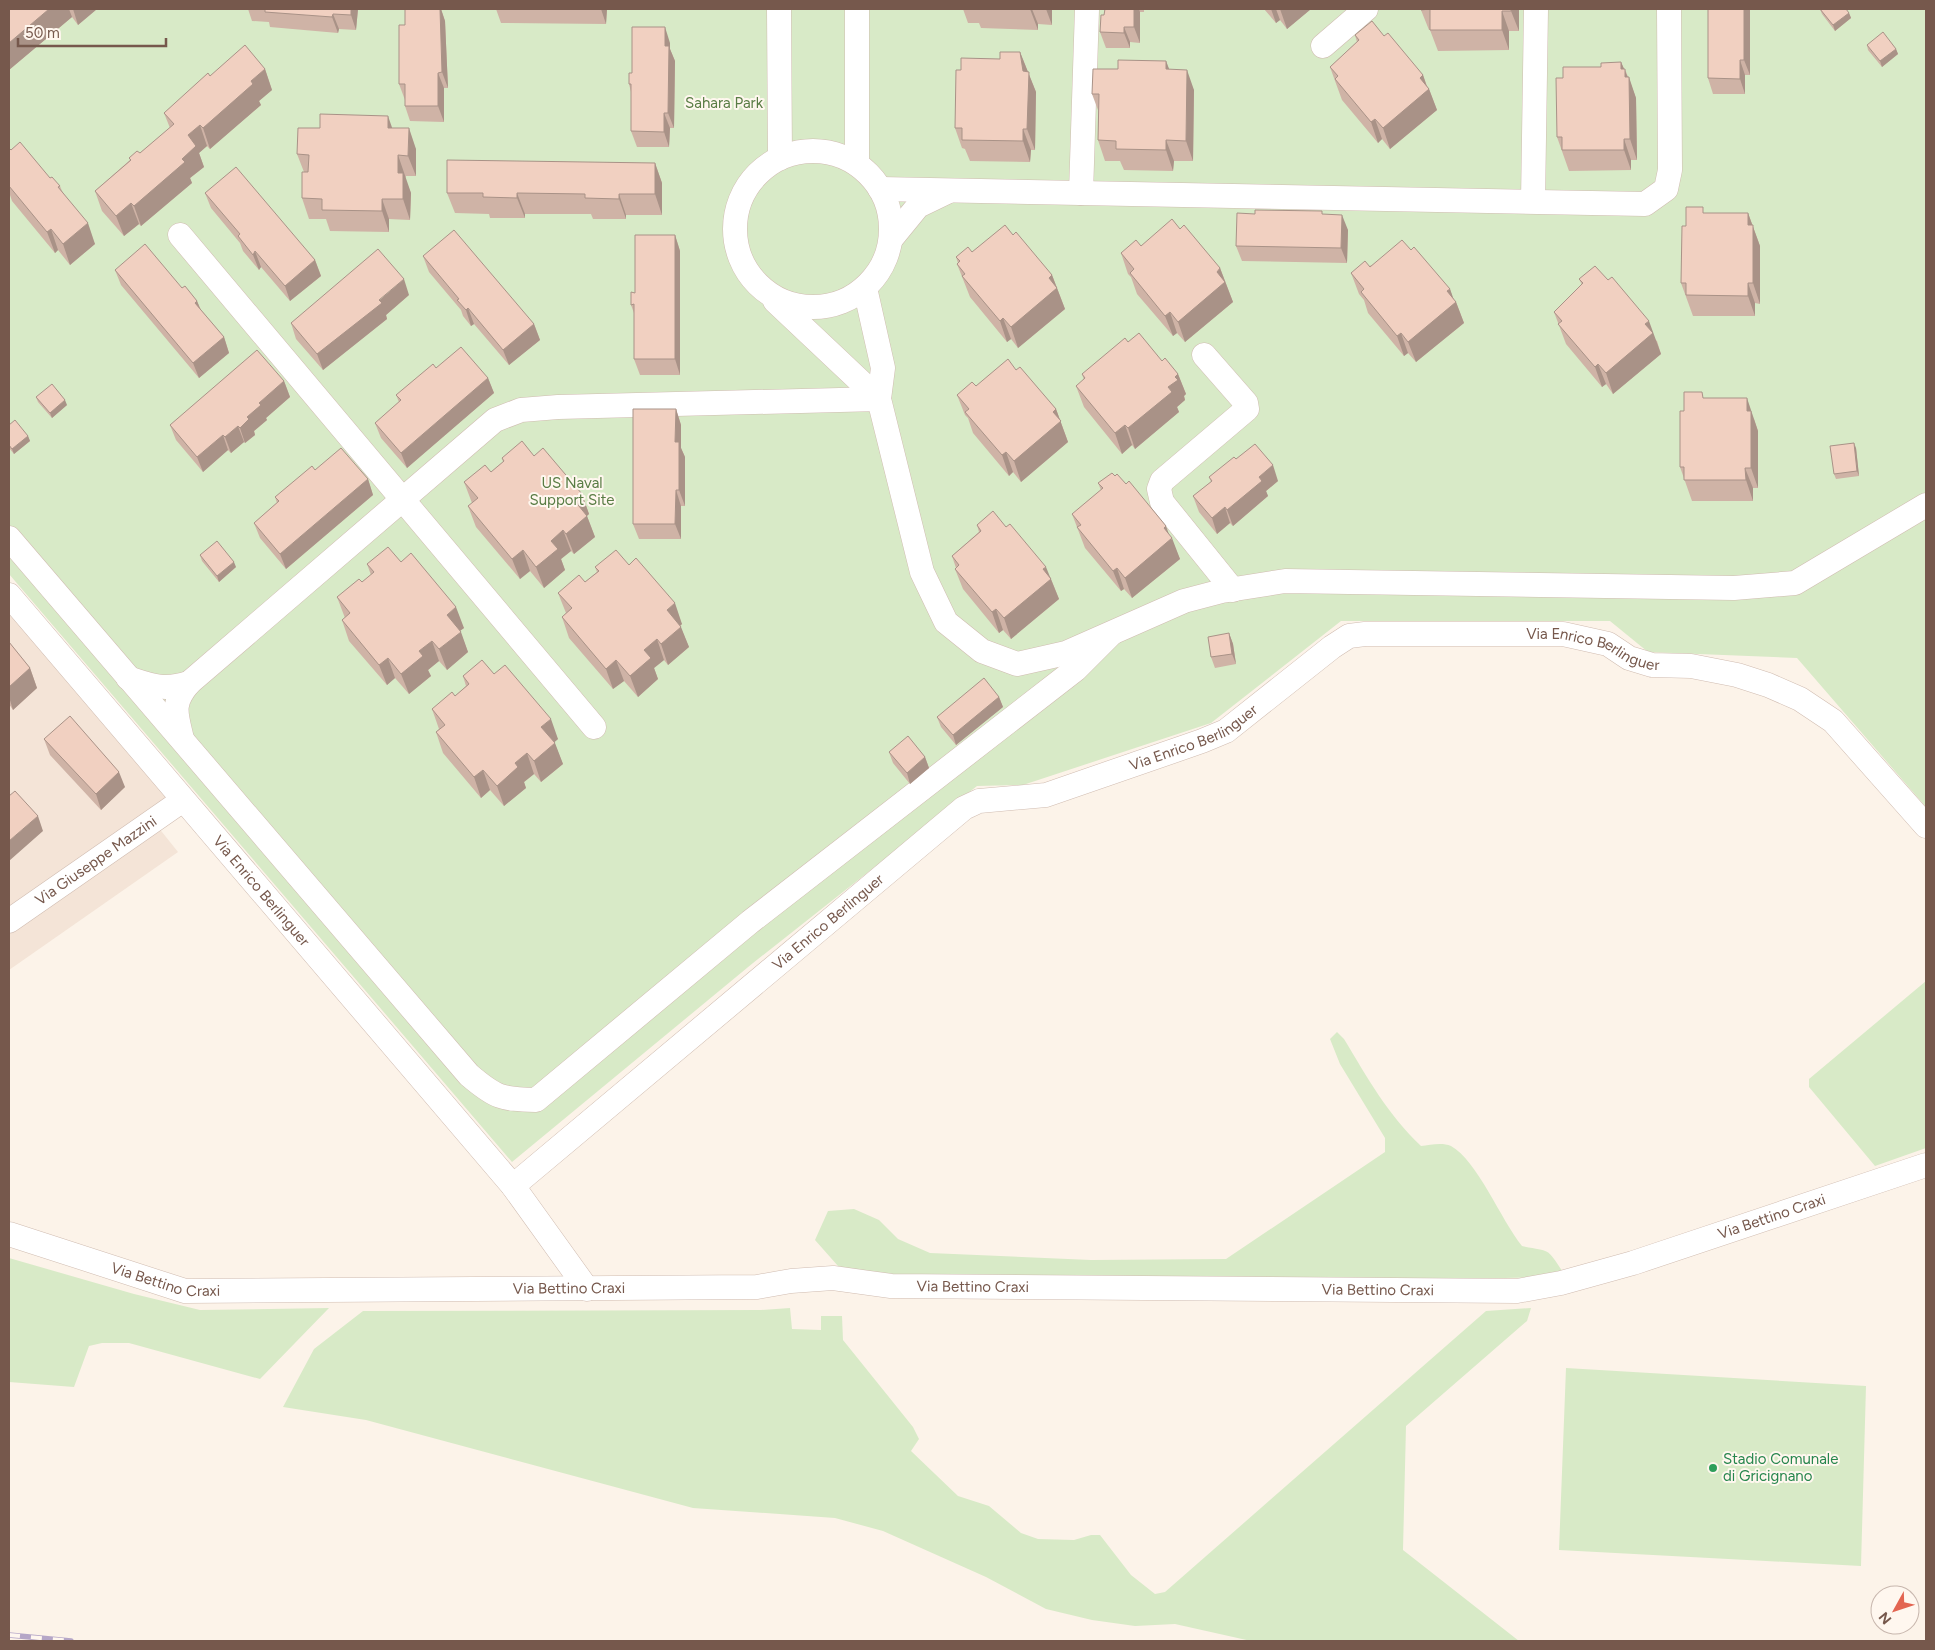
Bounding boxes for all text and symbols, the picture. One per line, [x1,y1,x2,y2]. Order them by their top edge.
scale bar [18,15,165,47]
text: 50 m [25,24,60,42]
park label: Sahara Park [685,94,764,112]
park label: US Naval Support Site [530,474,614,509]
street label: Via Enrico Berlinguer [1526,625,1660,674]
street label: Via Enrico Berlinguer [1127,701,1261,774]
street label: Via Giuseppe Mazzini [32,812,160,909]
street label: Via Enrico Berlinguer [209,832,314,950]
street label: Via Enrico Berlinguer [769,870,887,974]
street label: Via Bettino Craxi [1716,1190,1828,1243]
street label: Via Bettino Craxi [109,1259,220,1300]
street label: Via Bettino Craxi [917,1277,1029,1296]
street label: Via Bettino Craxi [513,1279,625,1298]
street label: Via Bettino Craxi [1321,1280,1434,1299]
place label: Stadio Comunale di Gricignano [1723,1450,1838,1485]
marker: Stadio Comunale di Gricignano [1707,1462,1719,1474]
north arrow [1870,1585,1920,1635]
text: N [1875,1608,1895,1628]

